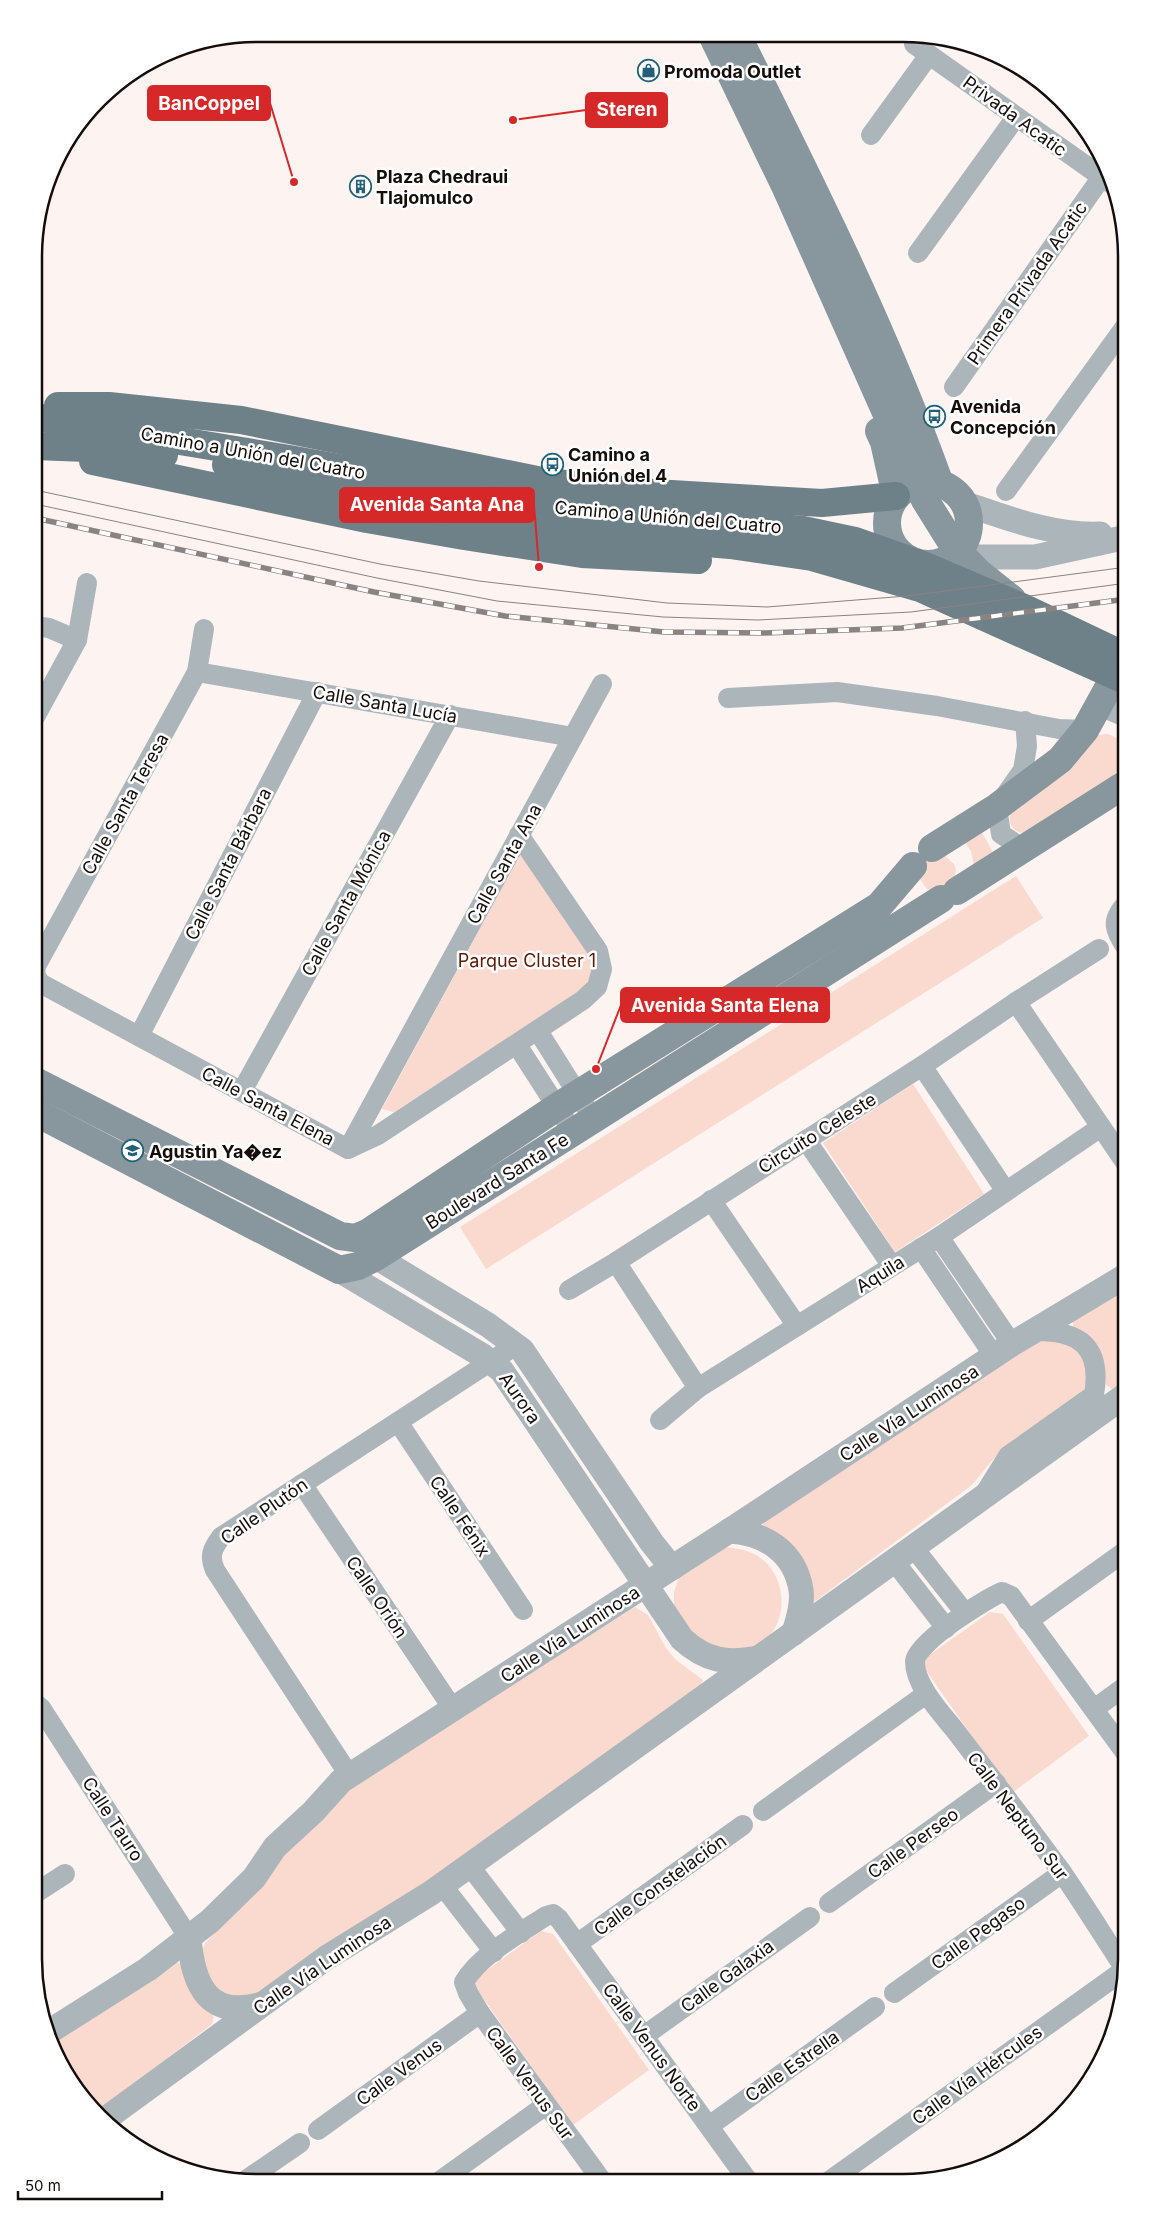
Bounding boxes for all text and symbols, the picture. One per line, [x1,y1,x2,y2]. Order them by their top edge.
shop icon: Promoda Outlet [636,59,660,83]
place label: Promoda Outlet [664,61,801,82]
street label: Privada Acatic [959,71,1071,161]
callout: BanCoppel [148,86,270,120]
text: BanCoppel [158,92,260,115]
callout: Steren [586,93,667,127]
text: Steren [597,98,657,121]
place label: Plaza Chedraui Tlajomulco [376,166,508,208]
building icon: Plaza Chedraui Tlajomulco [348,174,372,198]
street label: Primera Privada Acatic [963,198,1091,368]
place label: Avenida Concepción [950,396,1056,438]
bus stop icon: Avenida Concepción [922,404,946,428]
street label: Camino a Unión del Cuatro [139,423,367,483]
place label: Camino a Unión del 4 [568,444,667,486]
bus stop icon: Camino a Unión del 4 [540,452,564,476]
callout: Avenida Santa Ana [340,488,534,522]
text: Avenida Santa Ana [350,493,524,516]
street label: Camino a Unión del Cuatro [554,497,782,537]
street label: Calle Santa Lucía [311,681,459,727]
street label: Calle Santa Teresa [77,730,173,878]
street label: Calle Santa Bárbara [180,784,276,944]
street label: Calle Santa Ana [462,800,546,928]
street label: Calle Santa Mónica [297,826,395,980]
park label: Parque Cluster 1 [458,950,596,971]
callout: Avenida Santa Elena [621,988,829,1022]
text: Avenida Santa Elena [631,994,819,1017]
street label: Calle Santa Elena [198,1062,338,1150]
street label: Circuito Celeste [754,1088,880,1178]
street label: Boulevard Santa Fe [422,1129,572,1233]
school or university icon: Agustin Ya�ez [121,1139,145,1163]
place label: Agustin Ya�ez [149,1141,282,1162]
street label: Aquila [852,1251,908,1297]
street label: Calle Vía Luminosa [836,1360,982,1466]
street label: Aurora [495,1369,545,1427]
street label: Calle Fénix [425,1472,495,1560]
street label: Calle Plutón [217,1473,311,1549]
street label: Calle Orión [342,1552,412,1642]
street label: Calle Vía Luminosa [497,1581,643,1687]
street label: Calle Neptuno Sur [963,1748,1073,1884]
street label: Calle Tauro [78,1773,148,1865]
street label: Calle Perseo [864,1803,962,1883]
street label: Calle Constelación [590,1830,730,1940]
street label: Calle Pegaso [927,1892,1029,1974]
street label: Calle Vía Luminosa [249,1911,395,2019]
street label: Calle Galaxia [676,1935,778,2017]
street label: Calle Venus Norte [599,1979,705,2115]
street label: Calle Vía Hércules [908,2021,1046,2129]
street label: Calle Venus Sur [482,2022,578,2144]
street label: Calle Estrella [741,2026,843,2106]
street label: Calle Venus [352,2034,446,2110]
scale bar [18,2168,161,2200]
text: 50 m [25,2176,61,2195]

